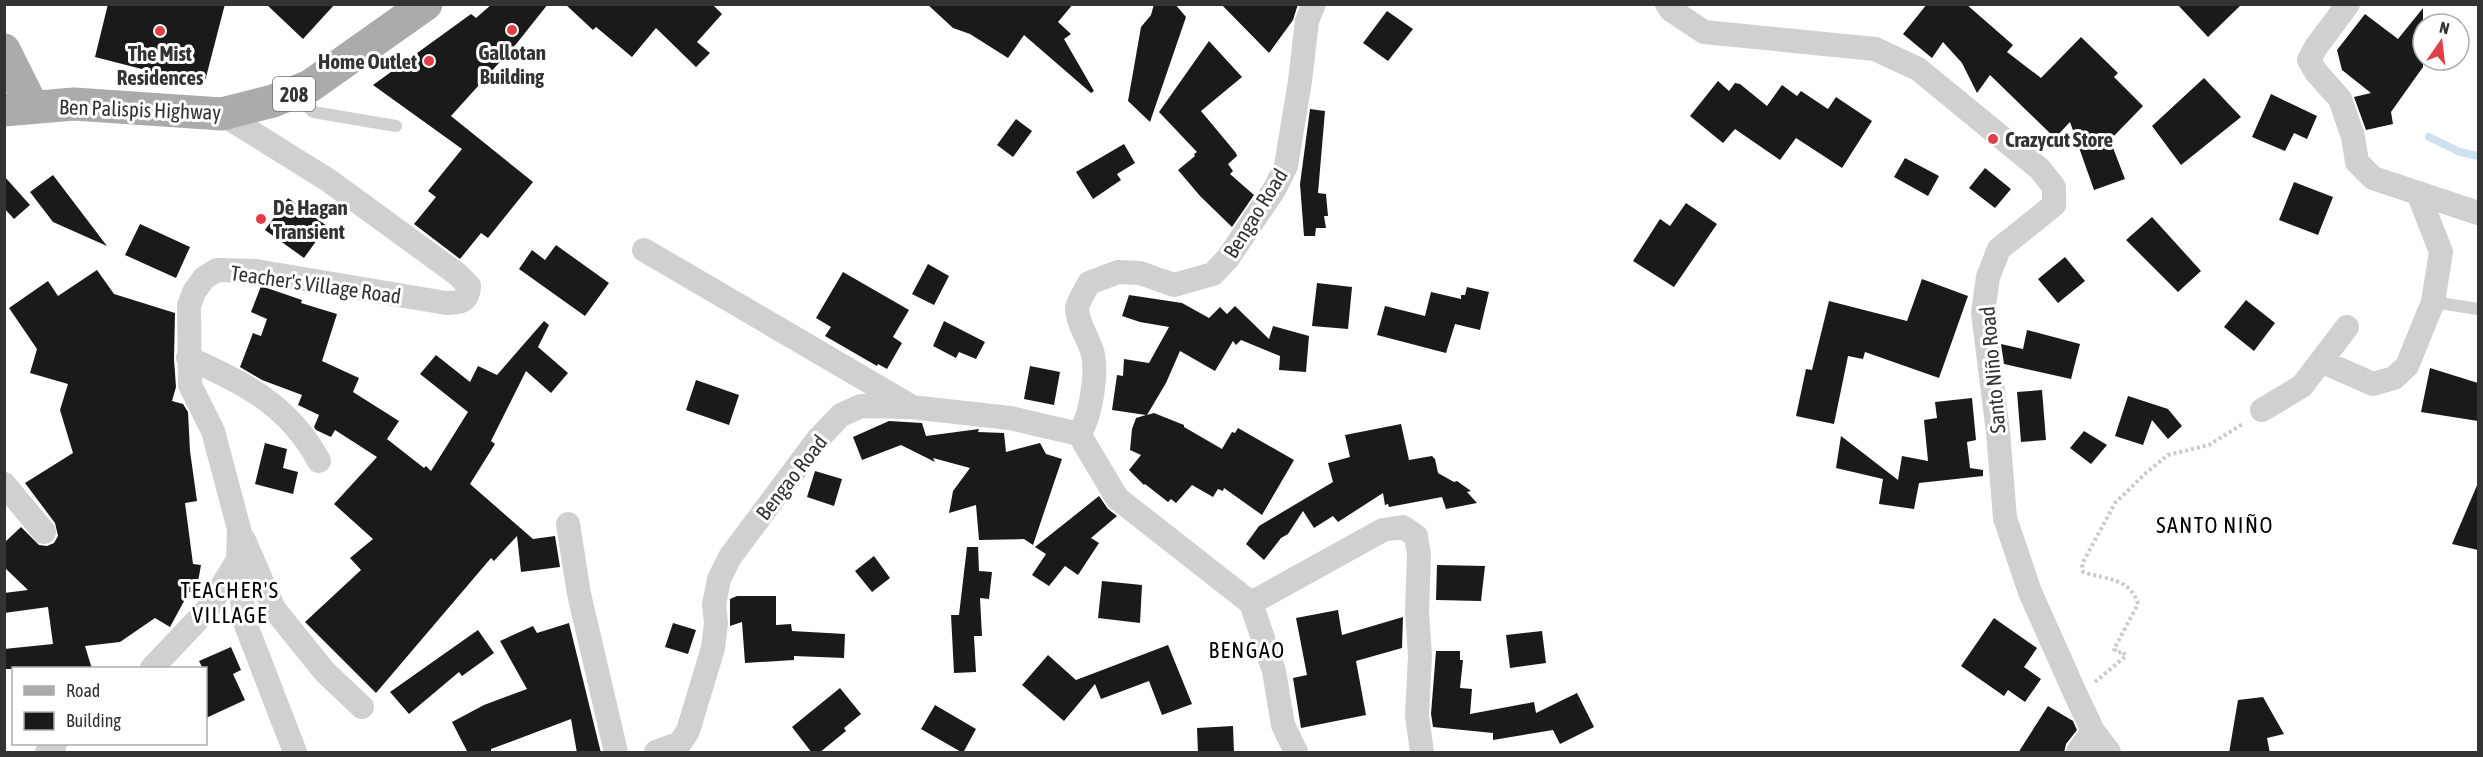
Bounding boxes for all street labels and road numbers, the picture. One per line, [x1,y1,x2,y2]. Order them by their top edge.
road number: 208 [273,77,315,111]
street label: Ben Palispis Highway [59,94,222,124]
street label: Bengao Road [1218,164,1292,262]
street label: Teacher's Village Road [229,260,403,308]
street label: Santo Niño Road [1974,305,2010,435]
street label: Bengao Road [750,430,832,524]

